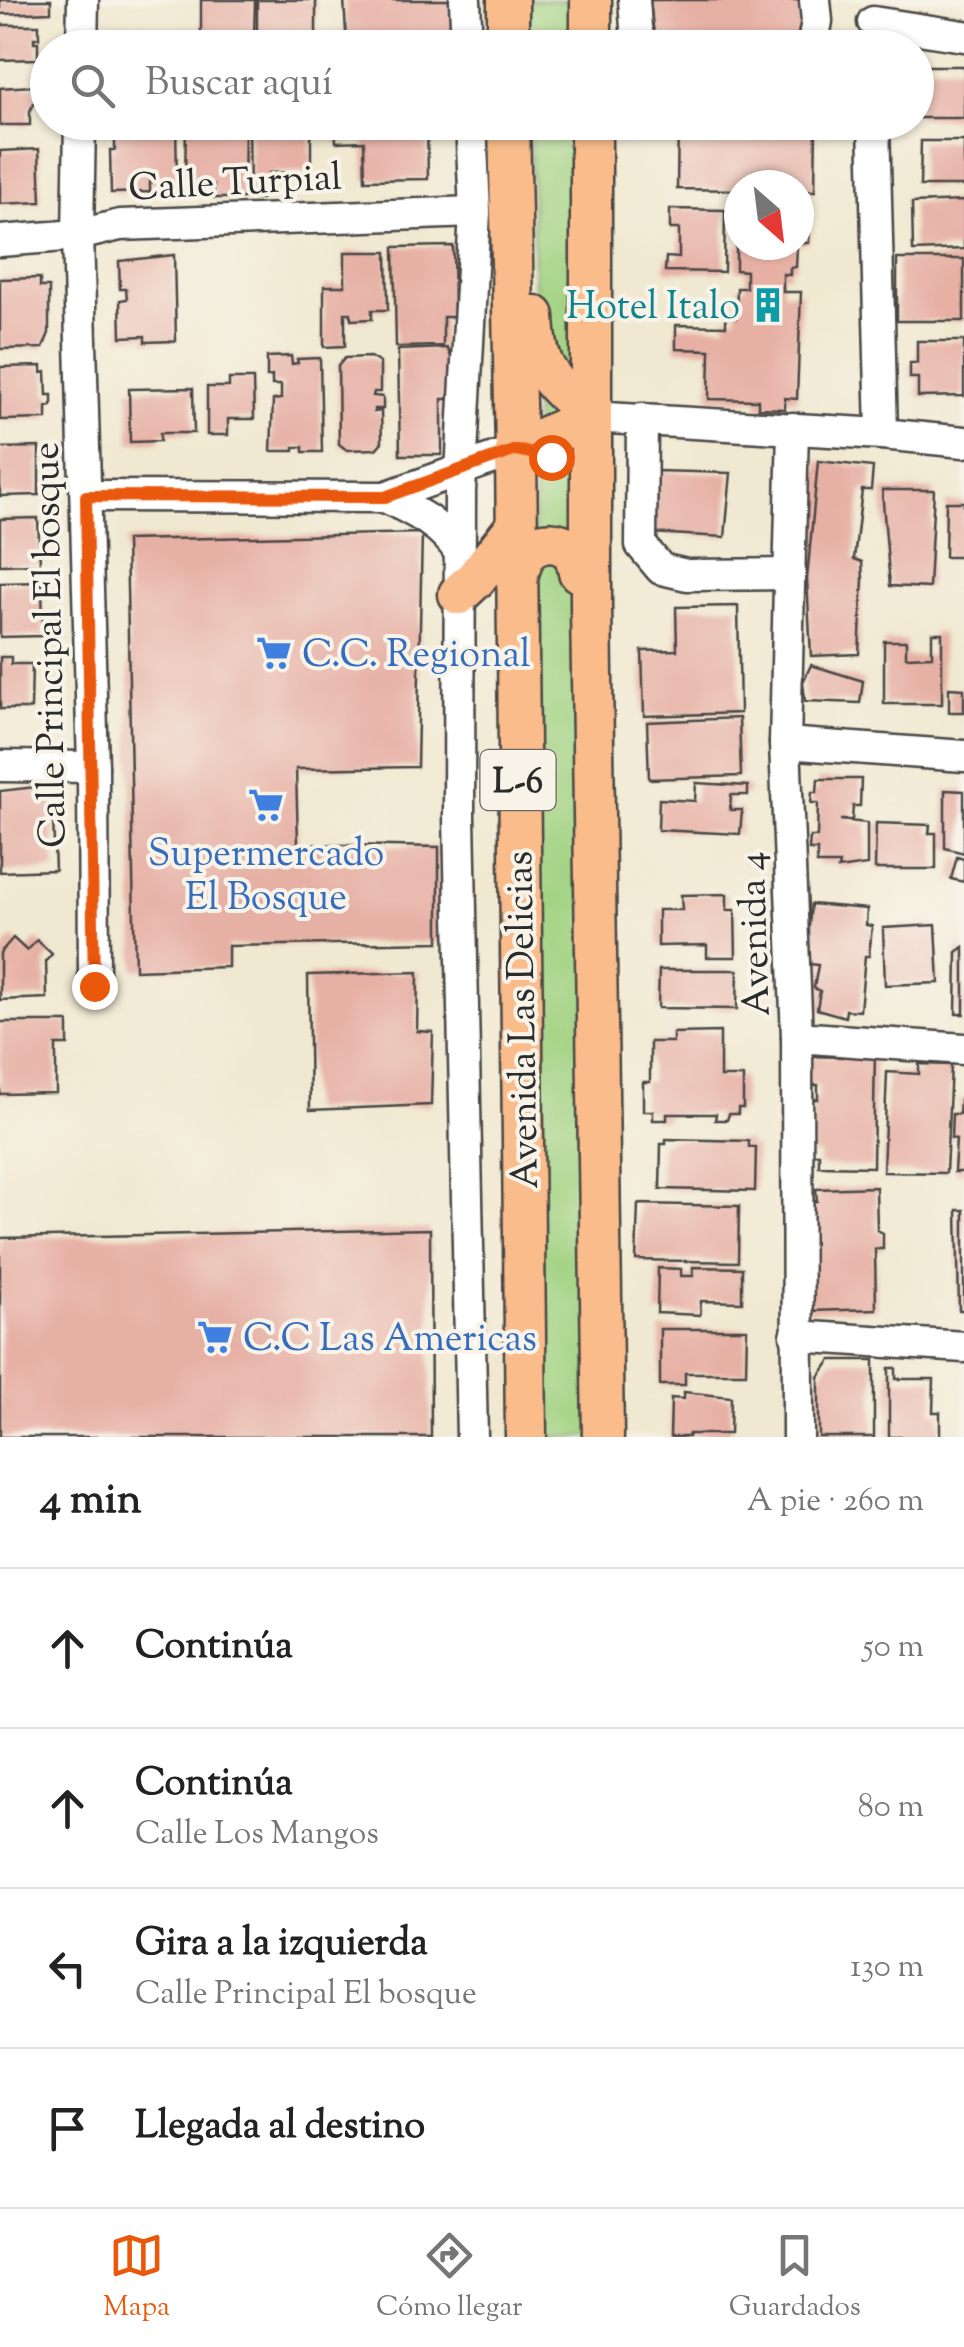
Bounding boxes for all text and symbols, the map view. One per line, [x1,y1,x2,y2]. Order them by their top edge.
search box [30,30,934,140]
icon: search [65,58,120,113]
text: Buscar aquí [145,58,333,112]
street label: Calle Turpial [127,152,343,218]
north arrow [724,170,814,260]
place label: Hotel Italo [566,282,740,336]
building icon: Hotel Italo [749,286,787,324]
route start [529,435,575,481]
street label: Calle Principal El bosque [21,442,83,848]
place label: C.C. Regional [302,630,531,684]
supermarket icon: C.C. Regional [255,634,293,672]
road number: L-6 [480,750,556,810]
supermarket icon: Supermercado El Bosque [247,786,285,824]
place label: Supermercado El Bosque [148,829,384,927]
street label: Avenida Las Delicias [495,850,555,1189]
street label: Avenida 4 [727,851,787,1017]
route end [72,964,118,1010]
place label: C.C Las Americas [243,1314,537,1368]
supermarket icon: C.C Las Americas [196,1318,234,1356]
text: 4 min [40,1472,142,1532]
text: A pie · 260 m [747,1479,924,1525]
icon: ahead [40,1621,95,1676]
text: Continúa [135,1621,293,1675]
text: 50 m [863,1625,924,1671]
text: Continúa [135,1758,293,1812]
icon: ahead [40,1781,95,1836]
text: 80 m [858,1785,924,1831]
text: Calle Los Mangos [135,1812,379,1858]
text: Gira a la izquierda [135,1918,428,1972]
icon: left [40,1941,95,1996]
text: 130 m [850,1945,924,1991]
text: Calle Principal El bosque [135,1972,477,2018]
icon: arrive [40,2101,95,2156]
text: Llegada al destino [135,2101,425,2155]
tab: Mapa [103,2228,170,2328]
tab: Cómo llegar [376,2228,522,2328]
tab: Guardados [729,2228,861,2328]

